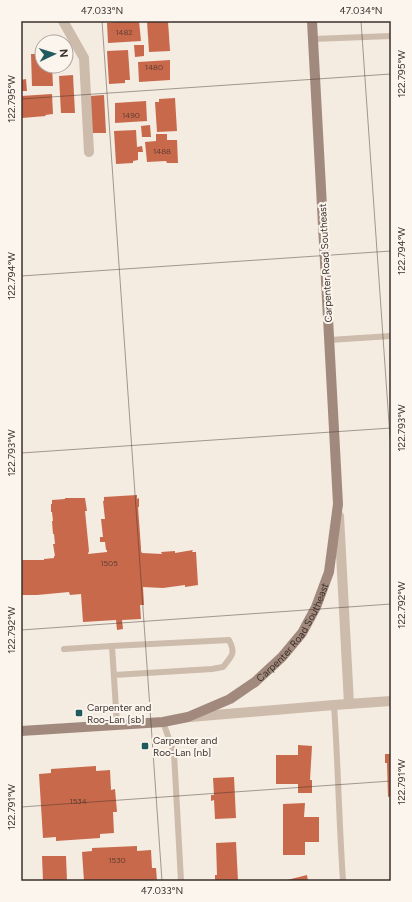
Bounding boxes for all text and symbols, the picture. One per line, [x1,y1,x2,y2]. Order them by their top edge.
text: 47.033°N [81,4,123,17]
text: 47.034°N [339,4,383,17]
house number: 1482 [115,27,133,37]
north arrow [34,34,74,74]
text: N [57,49,70,58]
text: 122.795°W [395,50,408,98]
house number: 1480 [145,62,163,72]
text: 122.795°W [5,75,18,123]
house number: 1490 [122,110,140,120]
house number: 1488 [153,146,171,156]
street label: Carpenter Road Southeast [316,203,335,323]
text: 122.794°W [395,227,408,275]
text: 122.794°W [5,252,18,300]
text: 122.793°W [395,404,408,452]
text: 122.793°W [5,429,18,477]
house number: 1505 [100,558,118,568]
street label: Carpenter Road Southeast [254,581,331,685]
text: 122.792°W [395,581,408,629]
text: 122.792°W [5,606,18,654]
place label: Carpenter and Roo-Lan [sb] [87,701,151,726]
marker: Carpenter and Roo-Lan [sb] [74,708,84,718]
place label: Carpenter and Roo-Lan [nb] [153,734,217,759]
marker: Carpenter and Roo-Lan [nb] [140,741,150,751]
text: 122.791°W [395,759,408,805]
text: 122.791°W [5,784,18,830]
house number: 1534 [69,796,87,806]
house number: 1530 [108,855,126,865]
text: 47.033°N [141,884,183,897]

